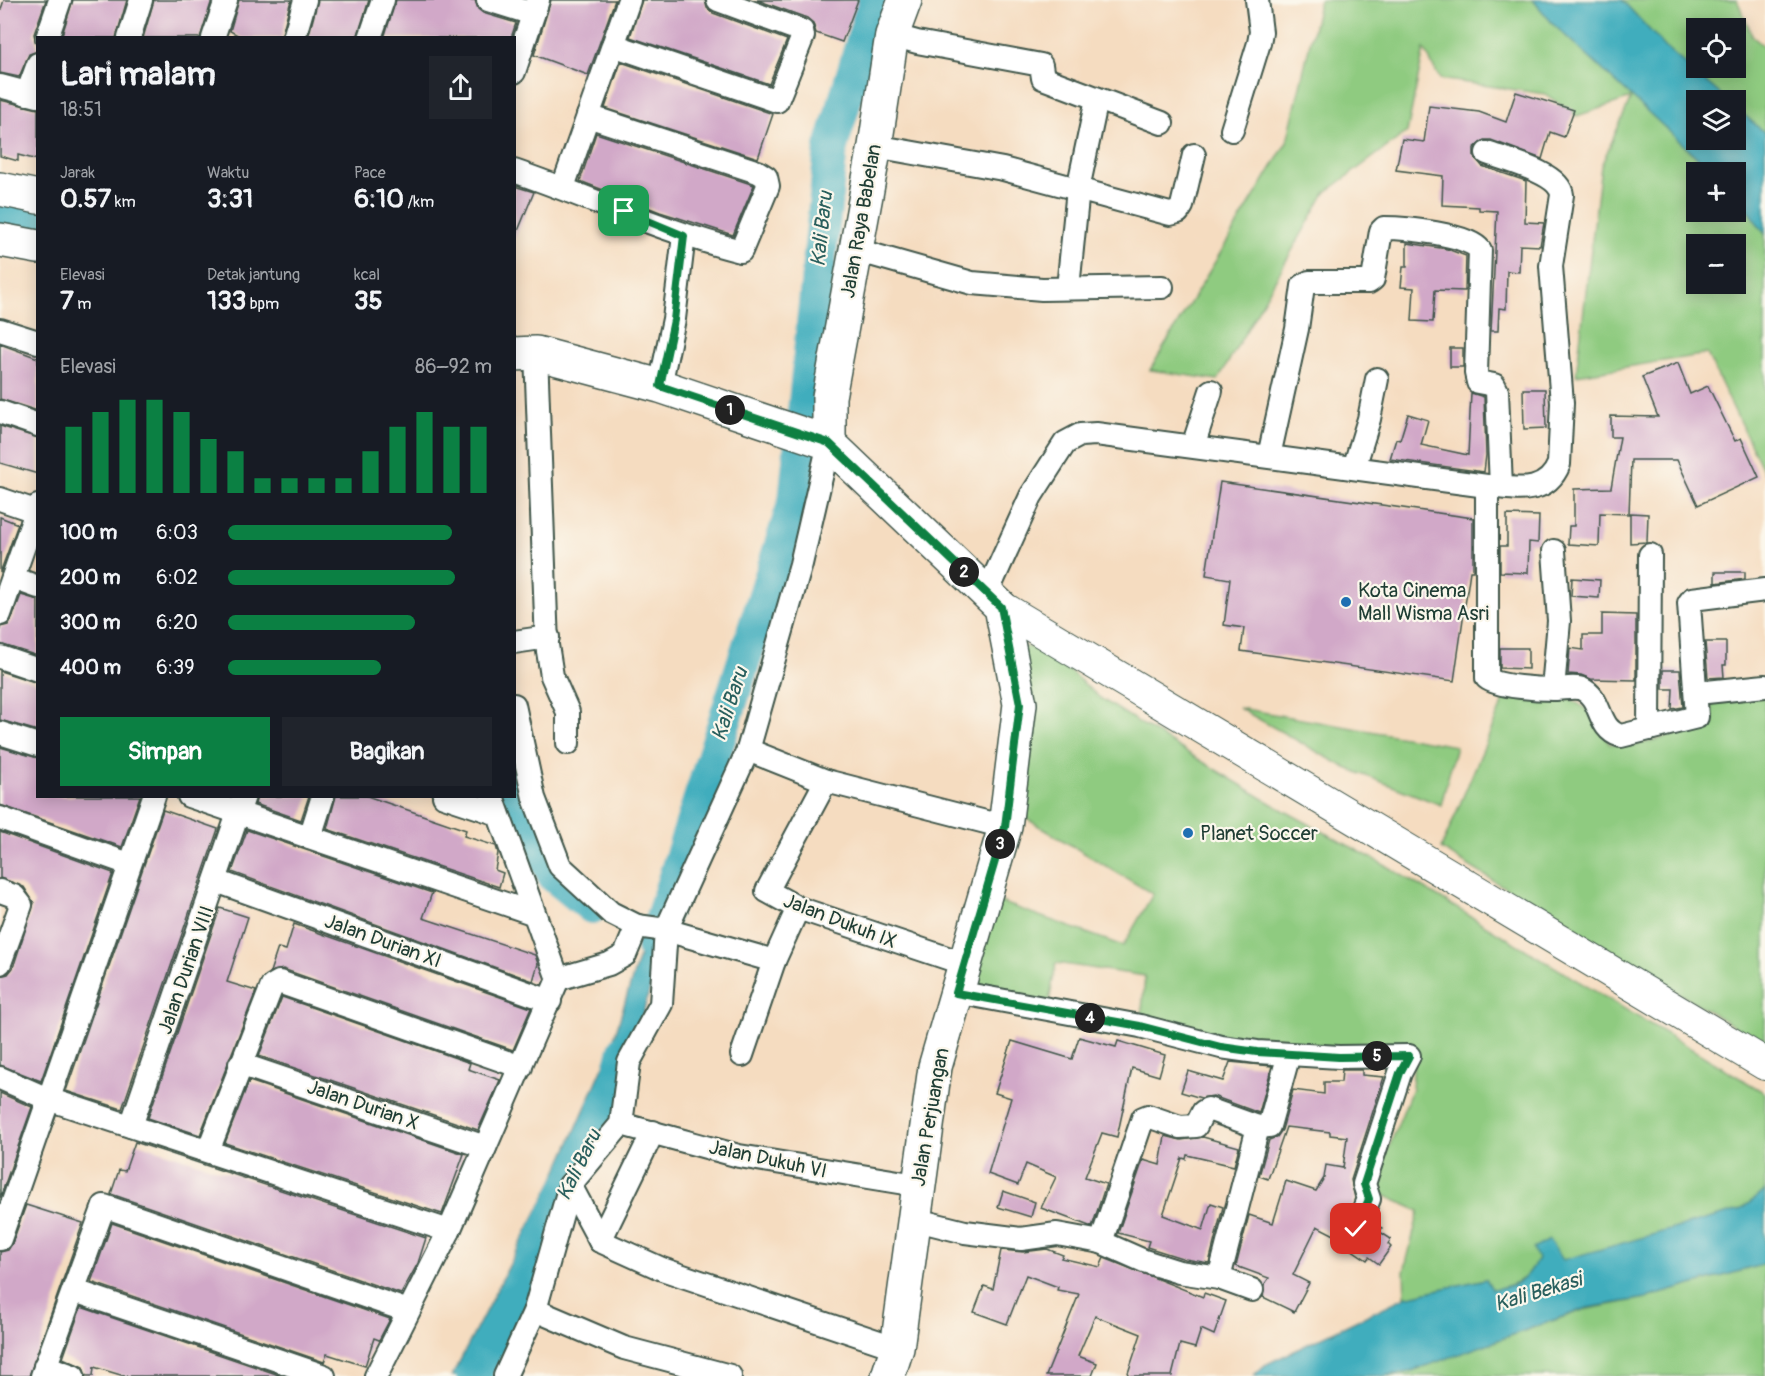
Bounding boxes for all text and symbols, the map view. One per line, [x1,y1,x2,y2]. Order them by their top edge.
map controls [1686,18,1746,294]
button: locate [1686,18,1746,78]
text: Lari malam [60,54,216,95]
button: share [429,56,492,119]
button: layers [1686,90,1746,150]
text: 18:51 [60,97,102,122]
street label: Jalan Raya Babelan [835,142,887,300]
button: + [1686,162,1746,222]
text: Jarak [60,163,95,183]
text: Waktu [207,163,249,183]
text: Pace [354,163,386,183]
text: 0.57 [60,183,111,215]
text: 3:31 [207,183,253,215]
text: 6:10 [354,183,404,215]
pin [598,185,649,236]
water label: Kali Baru [805,189,840,268]
text: km [111,192,136,212]
text: /km [404,192,434,212]
icon: arrive [607,194,640,227]
button: − [1686,234,1746,294]
text: Elevasi [60,265,105,285]
text: Detak jantung [207,265,300,285]
text: kcal [354,265,380,285]
text: 7 [60,285,74,317]
text: 133 [207,285,246,317]
text: 35 [354,285,383,317]
text: m [74,294,91,314]
text: bpm [246,294,279,314]
text: Elevasi [60,354,116,379]
text: 86–92 m [415,354,492,379]
pin: 1 [715,395,745,425]
text: 1 [727,400,733,420]
text: 100 m [60,520,117,545]
text: 6:03 [156,520,198,545]
pin: 2 [949,557,979,587]
text: 2 [960,562,968,582]
text: 200 m [60,565,121,590]
text: 6:02 [156,565,198,590]
place label: Kota Cinema Mall Wisma Asri [1358,578,1489,626]
marker: Kota Cinema Mall Wisma Asri [1339,595,1353,609]
text: 300 m [60,610,121,635]
text: 6:20 [156,610,198,635]
text: 400 m [60,655,121,680]
text: 6:39 [156,655,194,680]
water label: Kali Baru [706,663,755,744]
button: Simpan [60,717,270,786]
button: Bagikan [282,717,492,786]
place label: Planet Soccer [1200,821,1318,846]
marker: Planet Soccer [1181,826,1195,840]
pin: 3 [985,829,1015,859]
text: 3 [996,834,1004,854]
street label: Jalan Dukuh IX [780,888,900,954]
street label: Jalan Durian VIII [152,902,220,1038]
street label: Jalan Durian XI [321,908,445,974]
pin: 4 [1075,1003,1105,1033]
text: 4 [1085,1008,1095,1028]
pin: 5 [1362,1041,1392,1071]
street label: Jalan Perjuangan [905,1046,955,1188]
text: 5 [1373,1046,1381,1066]
street label: Jalan Durian X [304,1074,422,1136]
water label: Kali Baru [550,1124,608,1205]
street label: Jalan Dukuh VI [707,1134,829,1184]
pin [1330,1203,1381,1254]
icon: check [1339,1212,1372,1245]
water label: Kali Bekasi [1491,1265,1588,1318]

